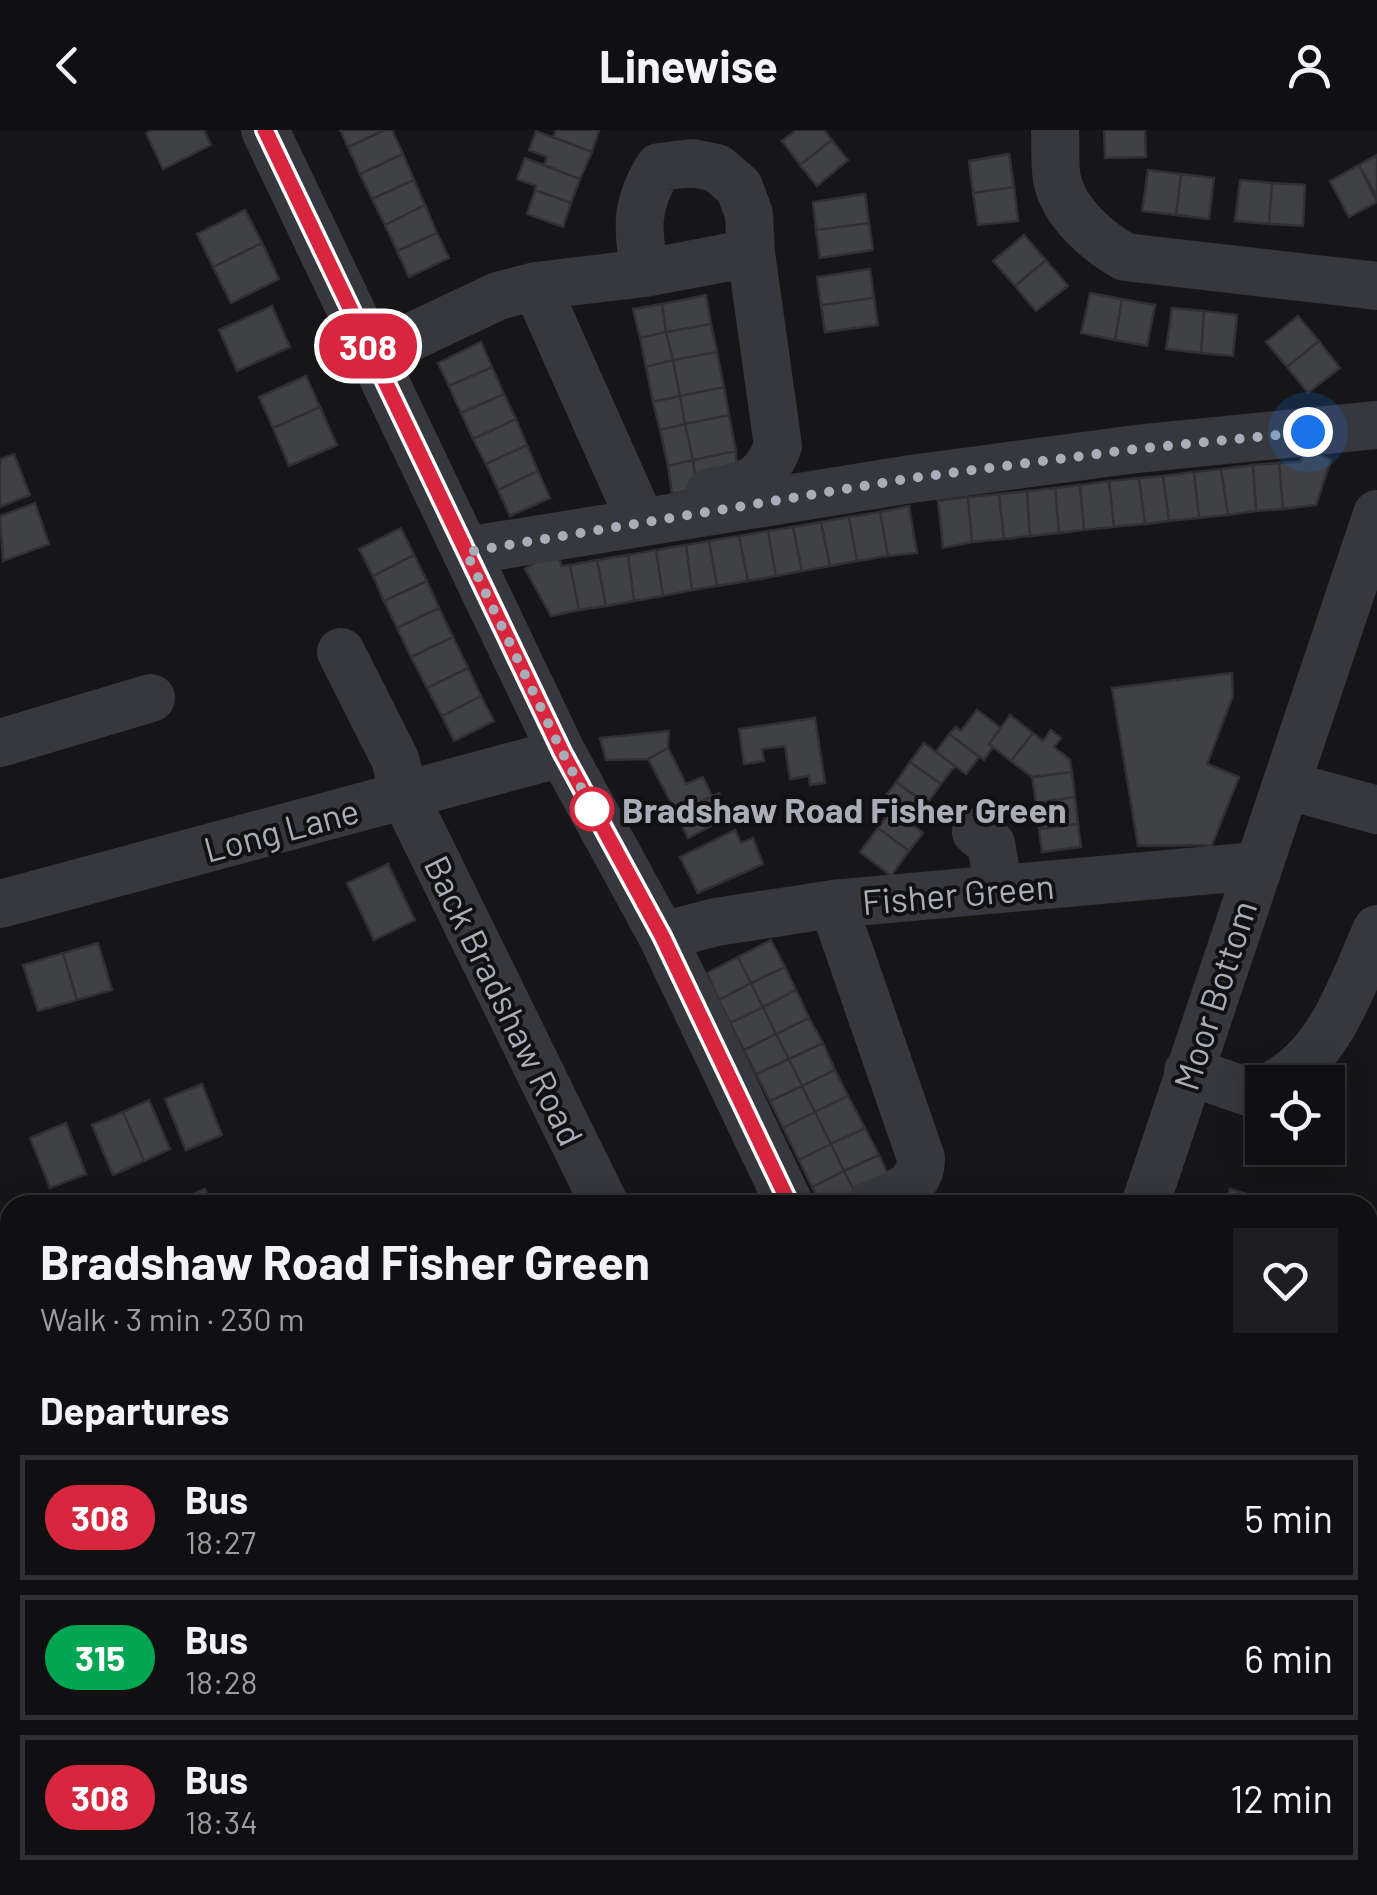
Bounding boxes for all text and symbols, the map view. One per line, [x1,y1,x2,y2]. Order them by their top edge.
icon: back [40,38,95,93]
text: Linewise [599,38,778,92]
icon: person [1282,38,1337,93]
line badge: 308 [310,314,426,378]
text: 308 [339,325,397,367]
your location [1283,407,1333,457]
street label: Long Lane [199,788,363,870]
marker: Bradshaw Road Fisher Green [571,788,613,830]
place label: Bradshaw Road Fisher Green [622,788,1067,830]
street label: Back Bradshaw Road [417,848,593,1152]
street label: Fisher Green [860,864,1056,922]
street label: Moor Bottom [1164,895,1264,1095]
map controls [1245,1065,1345,1165]
button: locate [1245,1065,1345,1165]
button: heart [1233,1228,1338,1333]
text: Bradshaw Road Fisher Green [40,1232,650,1290]
text: Walk · 3 min · 230 m [40,1299,305,1337]
text: Departures [40,1387,229,1433]
text: Bus [185,1476,248,1522]
text: 5 min [1244,1495,1333,1541]
text: 308 [71,1496,129,1538]
text: 18:27 [185,1522,256,1560]
text: Bus [185,1616,248,1662]
text: 6 min [1244,1635,1333,1681]
text: 315 [75,1636,125,1678]
text: 18:28 [185,1662,258,1700]
text: Bus [185,1756,248,1802]
text: 12 min [1230,1775,1333,1821]
text: 308 [71,1776,129,1818]
text: 18:34 [185,1802,258,1840]

